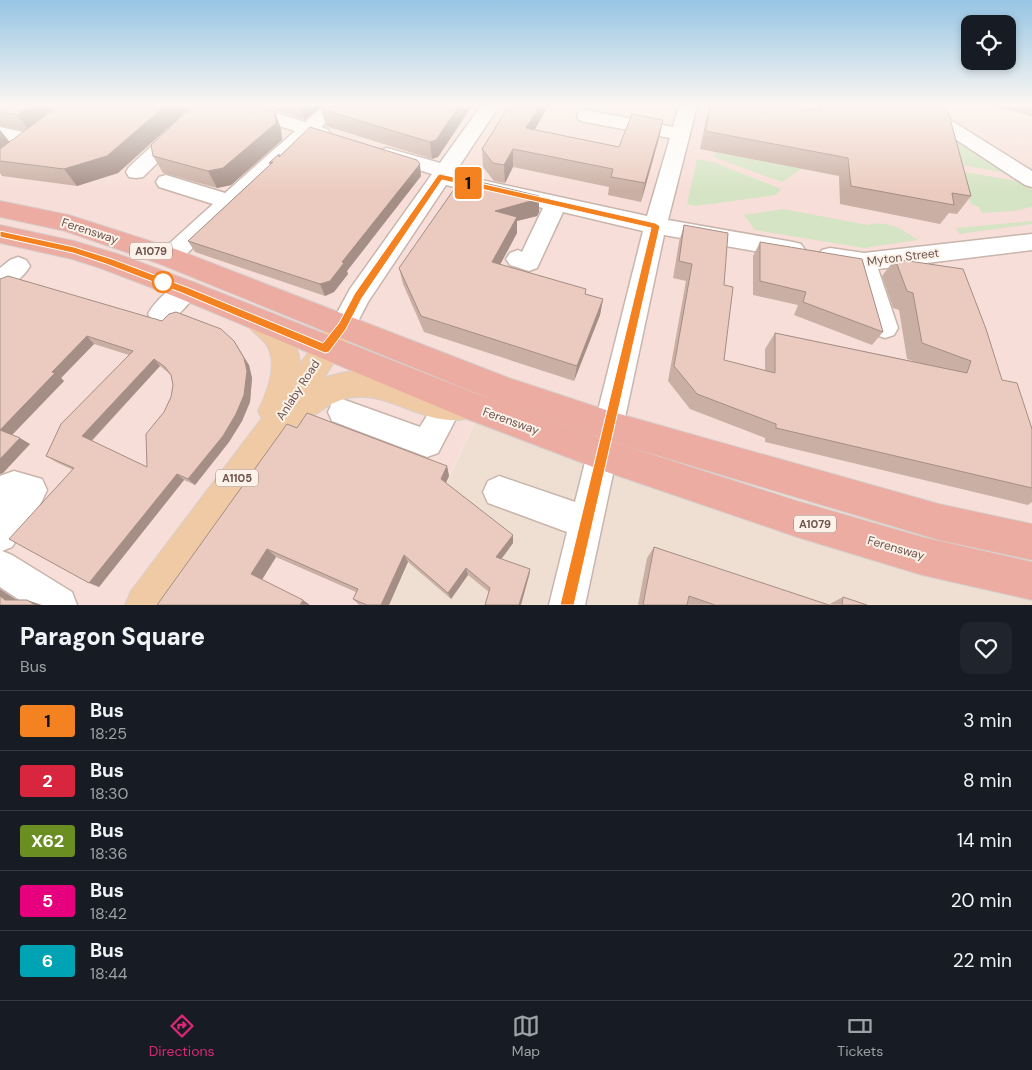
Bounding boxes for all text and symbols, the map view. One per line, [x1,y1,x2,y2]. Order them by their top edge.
map controls [961,15,1016,70]
button: locate [961,15,1016,70]
line badge: 1 [452,167,484,199]
text: 1 [465,171,471,195]
street label: Ferensway [60,214,121,248]
road number: A1079 [130,242,172,260]
street label: Myton Street [866,245,940,269]
unlabelled marker [152,271,174,293]
street label: Anlaby Road [273,357,323,423]
street label: Ferensway [481,403,542,439]
road number: A1105 [216,469,258,486]
road number: A1079 [794,516,836,532]
street label: Ferensway [866,532,927,564]
text: Paragon Square [20,621,205,652]
button: heart [960,622,1012,674]
text: Bus [20,656,47,677]
text: Bus [90,698,124,723]
text: 3 min [963,708,1012,733]
text: 1 [44,709,51,733]
text: 18:25 [90,723,127,744]
text: Bus [90,758,124,783]
text: 8 min [963,768,1012,793]
text: 2 [42,769,53,793]
text: 18:30 [90,783,128,804]
text: Bus [90,818,124,843]
text: 14 min [957,828,1012,853]
text: X62 [31,829,64,853]
text: 18:36 [90,843,127,864]
text: Bus [90,878,124,903]
text: 20 min [951,888,1012,913]
text: 5 [42,889,53,913]
text: 18:42 [90,903,127,924]
text: Bus [90,938,124,963]
text: 22 min [953,948,1012,973]
text: 6 [42,949,53,973]
text: 18:44 [90,963,127,984]
tab: Directions [149,1012,215,1060]
tab: Map [512,1012,540,1060]
tab: Tickets [837,1012,883,1060]

